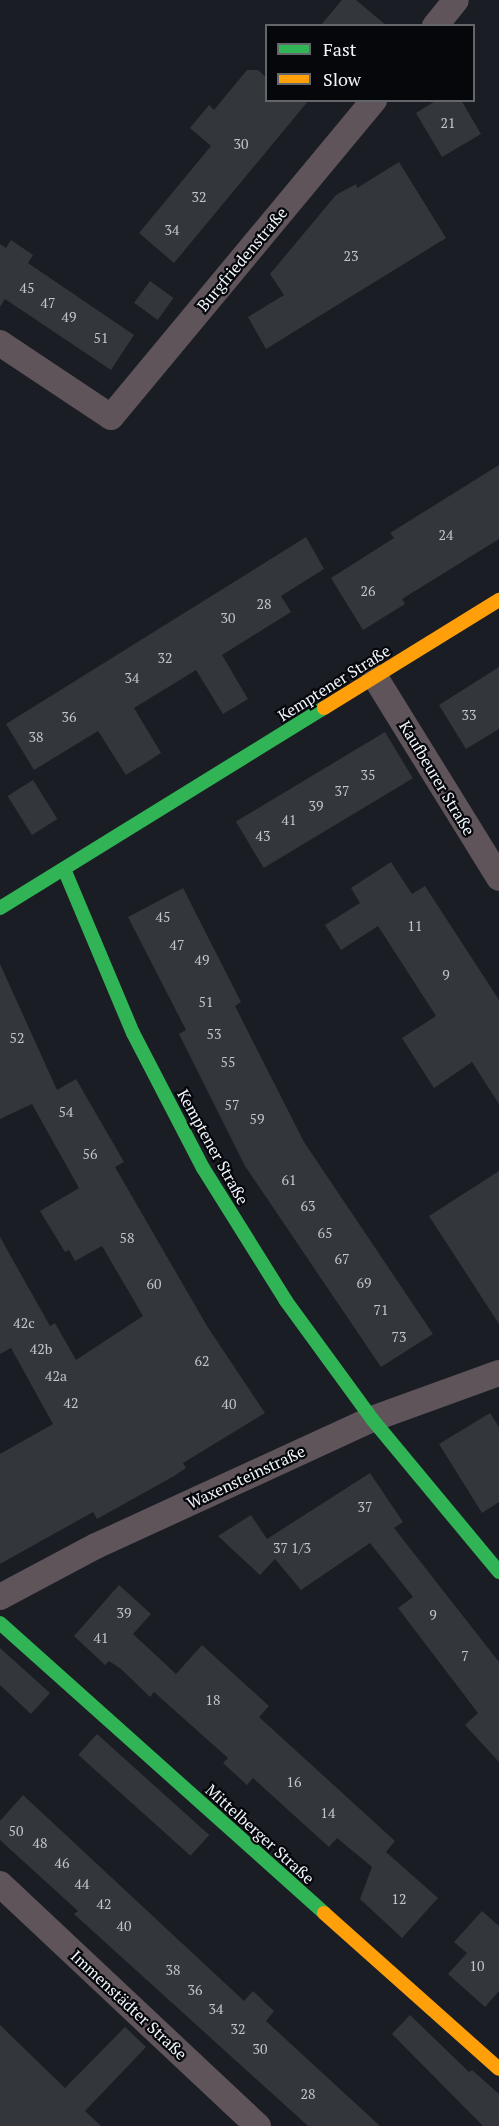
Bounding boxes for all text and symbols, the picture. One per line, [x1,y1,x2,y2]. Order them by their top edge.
legend [265,24,475,102]
text: Fast [323,37,356,61]
text: Slow [323,67,361,91]
house number: 21 [441,115,455,131]
house number: 30 [234,136,248,152]
house number: 32 [192,189,206,205]
street label: Burgfriedenstraße [193,203,291,315]
house number: 34 [165,222,179,238]
house number: 23 [344,248,358,264]
house number: 45 [20,280,34,296]
house number: 47 [41,295,55,311]
house number: 49 [62,309,76,325]
house number: 51 [94,330,108,346]
house number: 24 [439,527,453,543]
house number: 26 [361,583,375,599]
house number: 28 [257,596,271,612]
house number: 30 [221,610,235,626]
street label: Kemptener Straße [274,641,394,725]
house number: 32 [158,650,172,666]
house number: 34 [125,670,139,686]
house number: 33 [462,707,476,723]
house number: 36 [62,709,76,725]
street label: Kaufbeurer Straße [395,717,479,839]
house number: 38 [29,729,43,745]
house number: 35 [361,767,375,783]
house number: 37 [335,783,349,799]
house number: 39 [309,798,323,814]
house number: 41 [282,812,296,828]
house number: 43 [256,828,270,844]
house number: 45 [156,909,170,925]
house number: 11 [408,918,422,934]
house number: 47 [170,937,184,953]
house number: 49 [195,952,209,968]
house number: 9 [442,967,450,983]
house number: 51 [199,994,213,1010]
house number: 53 [207,1026,221,1042]
house number: 52 [10,1030,24,1046]
house number: 55 [221,1054,235,1070]
street label: Kemptener Straße [173,1086,253,1208]
house number: 57 [225,1097,239,1113]
house number: 54 [59,1104,73,1120]
house number: 59 [250,1111,264,1127]
house number: 56 [83,1146,97,1162]
house number: 61 [282,1172,296,1188]
house number: 63 [301,1198,315,1214]
house number: 65 [318,1225,332,1241]
house number: 58 [120,1230,134,1246]
house number: 67 [335,1251,349,1267]
house number: 69 [357,1275,371,1291]
house number: 60 [147,1276,161,1292]
house number: 71 [374,1302,388,1318]
house number: 42c [13,1315,35,1331]
house number: 73 [392,1329,406,1345]
house number: 42b [30,1341,52,1357]
house number: 62 [195,1353,209,1369]
house number: 42a [45,1368,67,1384]
house number: 42 [64,1395,78,1411]
house number: 40 [222,1396,236,1412]
street label: Waxensteinstraße [184,1441,308,1513]
house number: 37 [358,1499,372,1515]
house number: 37 1/3 [273,1540,311,1556]
house number: 39 [117,1605,131,1621]
house number: 9 [429,1607,437,1623]
house number: 41 [94,1630,108,1646]
house number: 7 [461,1648,469,1664]
house number: 18 [206,1692,220,1708]
house number: 16 [287,1774,301,1790]
street label: Mittelberger Straße [202,1780,318,1888]
house number: 14 [321,1805,335,1821]
house number: 50 [9,1823,23,1839]
house number: 48 [33,1835,47,1851]
house number: 46 [55,1855,69,1871]
house number: 44 [75,1876,89,1892]
house number: 12 [392,1891,406,1907]
house number: 42 [97,1896,111,1912]
house number: 40 [117,1918,131,1934]
street label: Immenstädter Straße [67,1946,191,2064]
house number: 10 [470,1958,484,1974]
house number: 38 [166,1962,180,1978]
house number: 36 [188,1982,202,1998]
house number: 34 [209,2001,223,2017]
house number: 32 [231,2021,245,2037]
house number: 30 [253,2041,267,2057]
house number: 28 [301,2086,315,2102]

